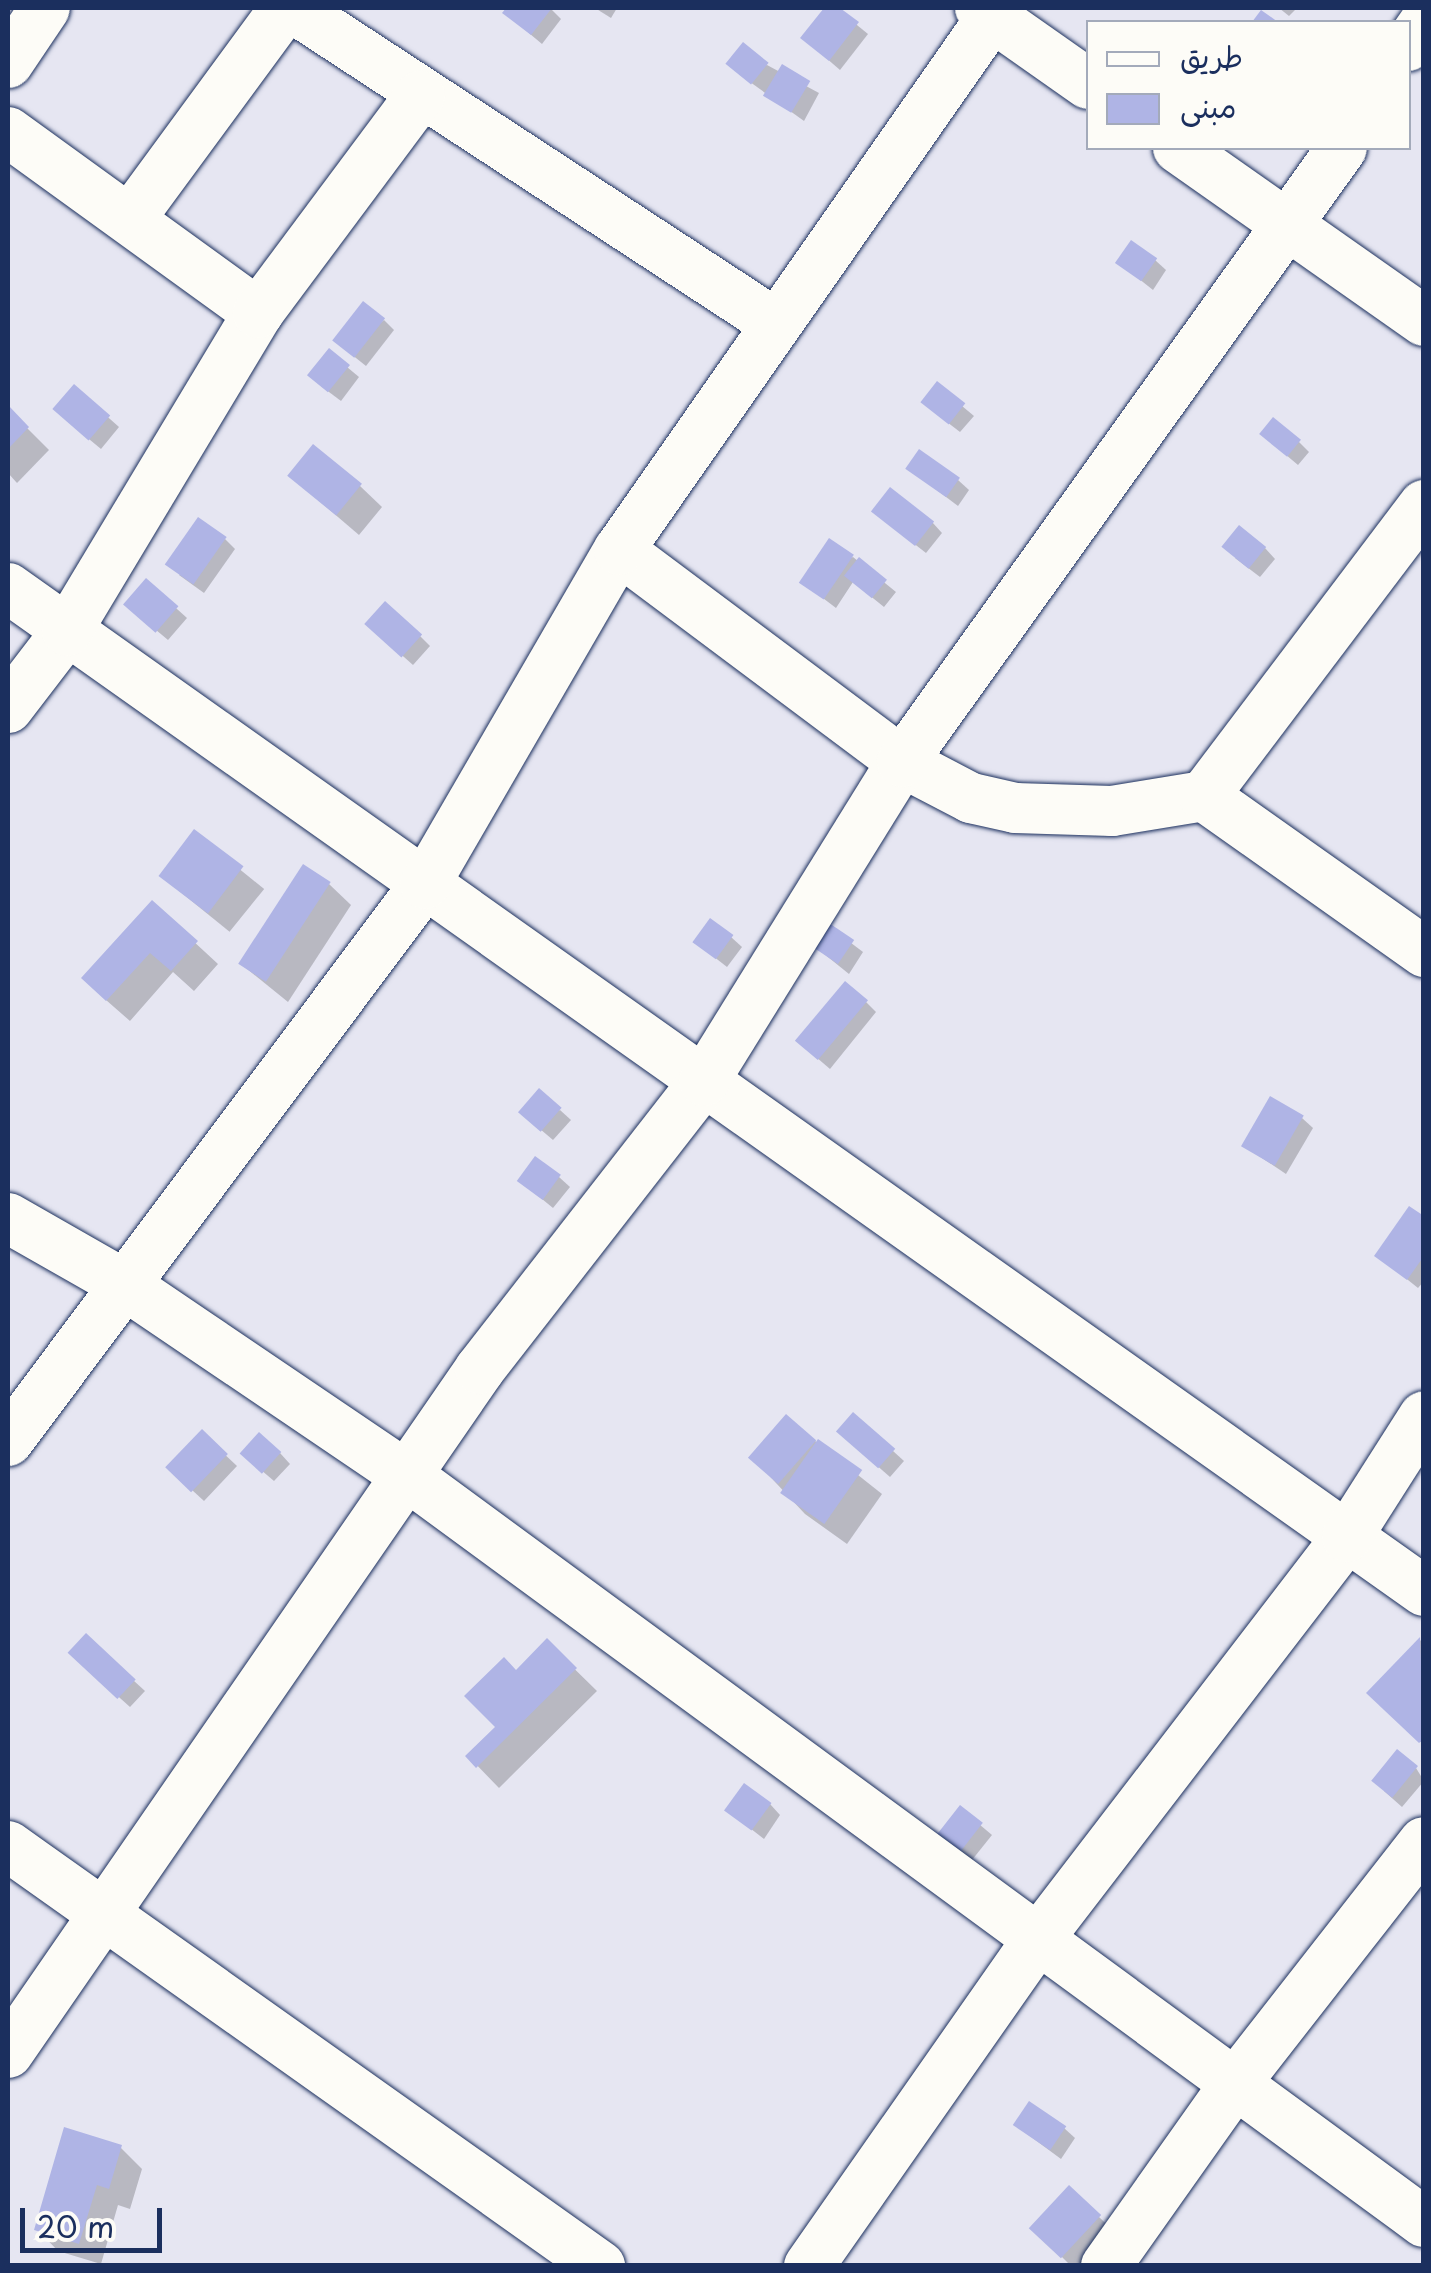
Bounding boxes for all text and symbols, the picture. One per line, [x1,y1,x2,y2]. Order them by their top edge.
legend [1086,20,1411,150]
text: طريق [1180,33,1243,78]
text: مبنى [1180,83,1236,128]
scale bar [25,2188,168,2250]
text: 20 m [37,2203,114,2248]

